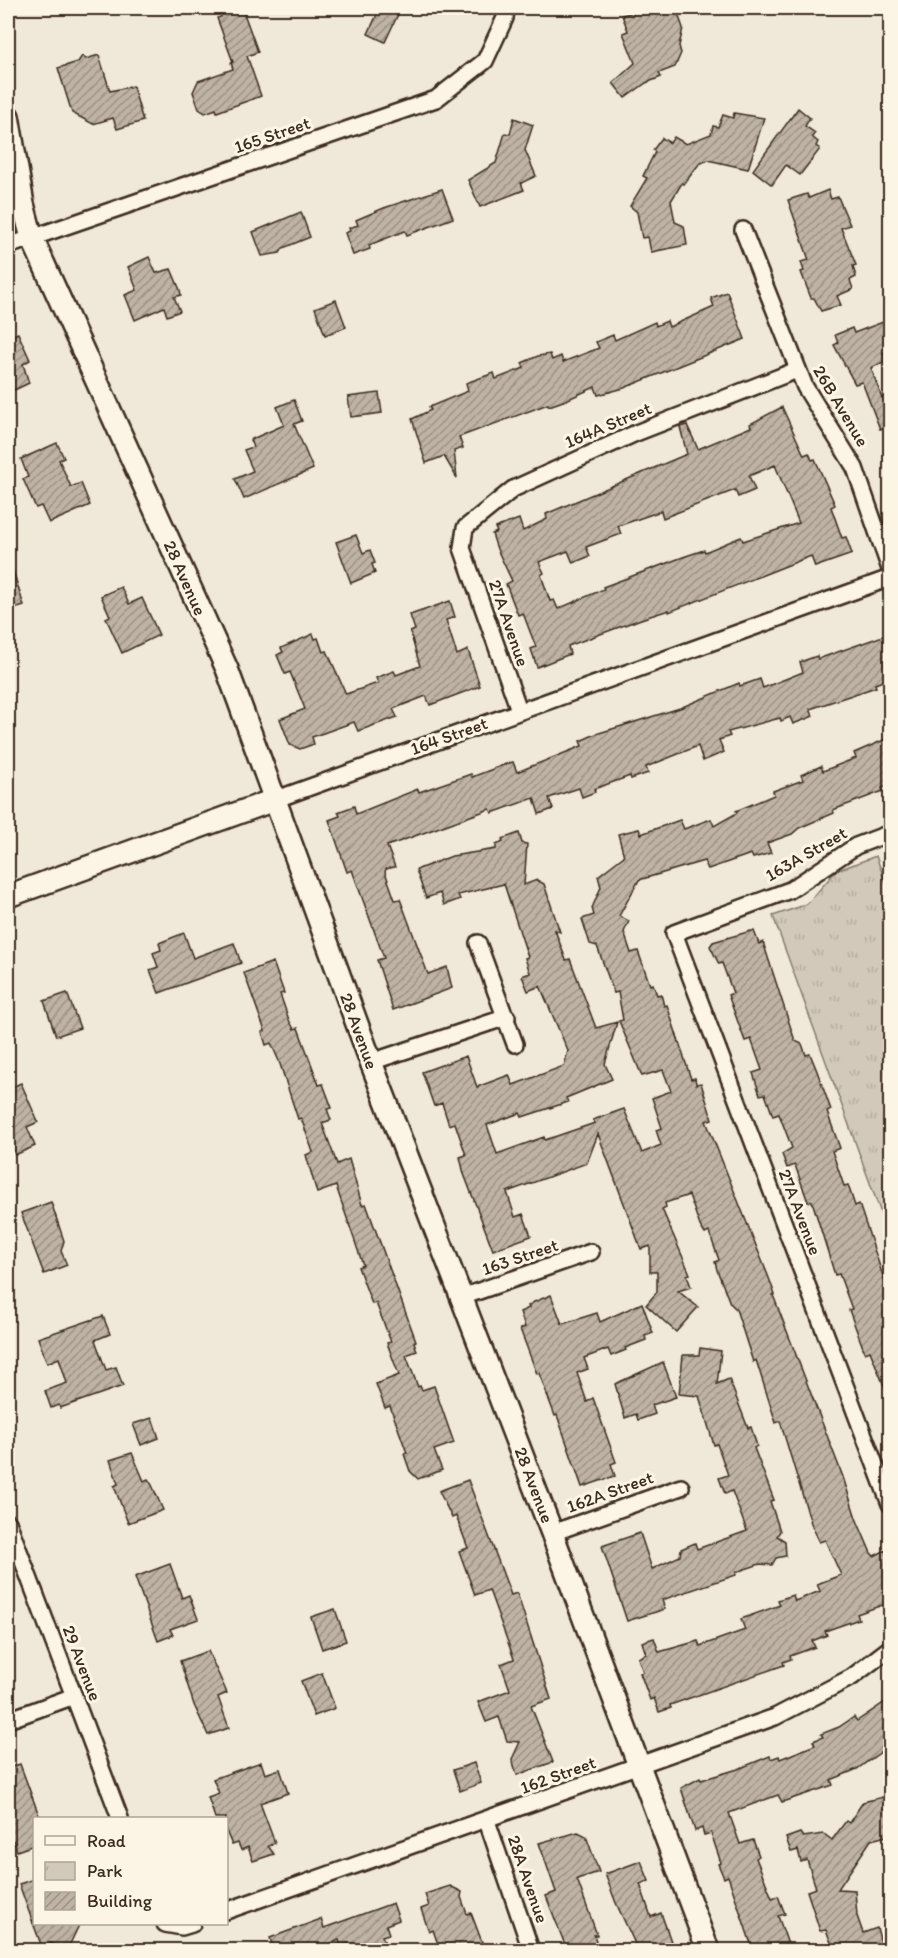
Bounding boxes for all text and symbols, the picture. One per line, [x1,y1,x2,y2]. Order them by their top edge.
street label: 165 Street [231,112,313,158]
street label: 26B Avenue [808,361,874,451]
street label: 164A Street [561,397,655,453]
street label: 28 Avenue [159,537,211,619]
street label: 27A Avenue [484,577,534,669]
street label: 164 Street [407,712,491,760]
street label: 163A Street [761,822,851,886]
street label: 28 Avenue [335,990,383,1072]
street label: 27A Avenue [774,1166,826,1258]
street label: 163 Street [479,1234,561,1280]
street label: 28 Avenue [509,1444,559,1526]
street label: 162A Street [564,1466,656,1518]
street label: 29 Avenue [58,1622,106,1704]
street label: 162 Street [517,1751,599,1799]
legend [33,1817,228,1925]
text: Road [87,1830,126,1852]
street label: 28A Avenue [503,1832,553,1926]
text: Park [87,1860,122,1882]
text: Building [87,1890,153,1912]

